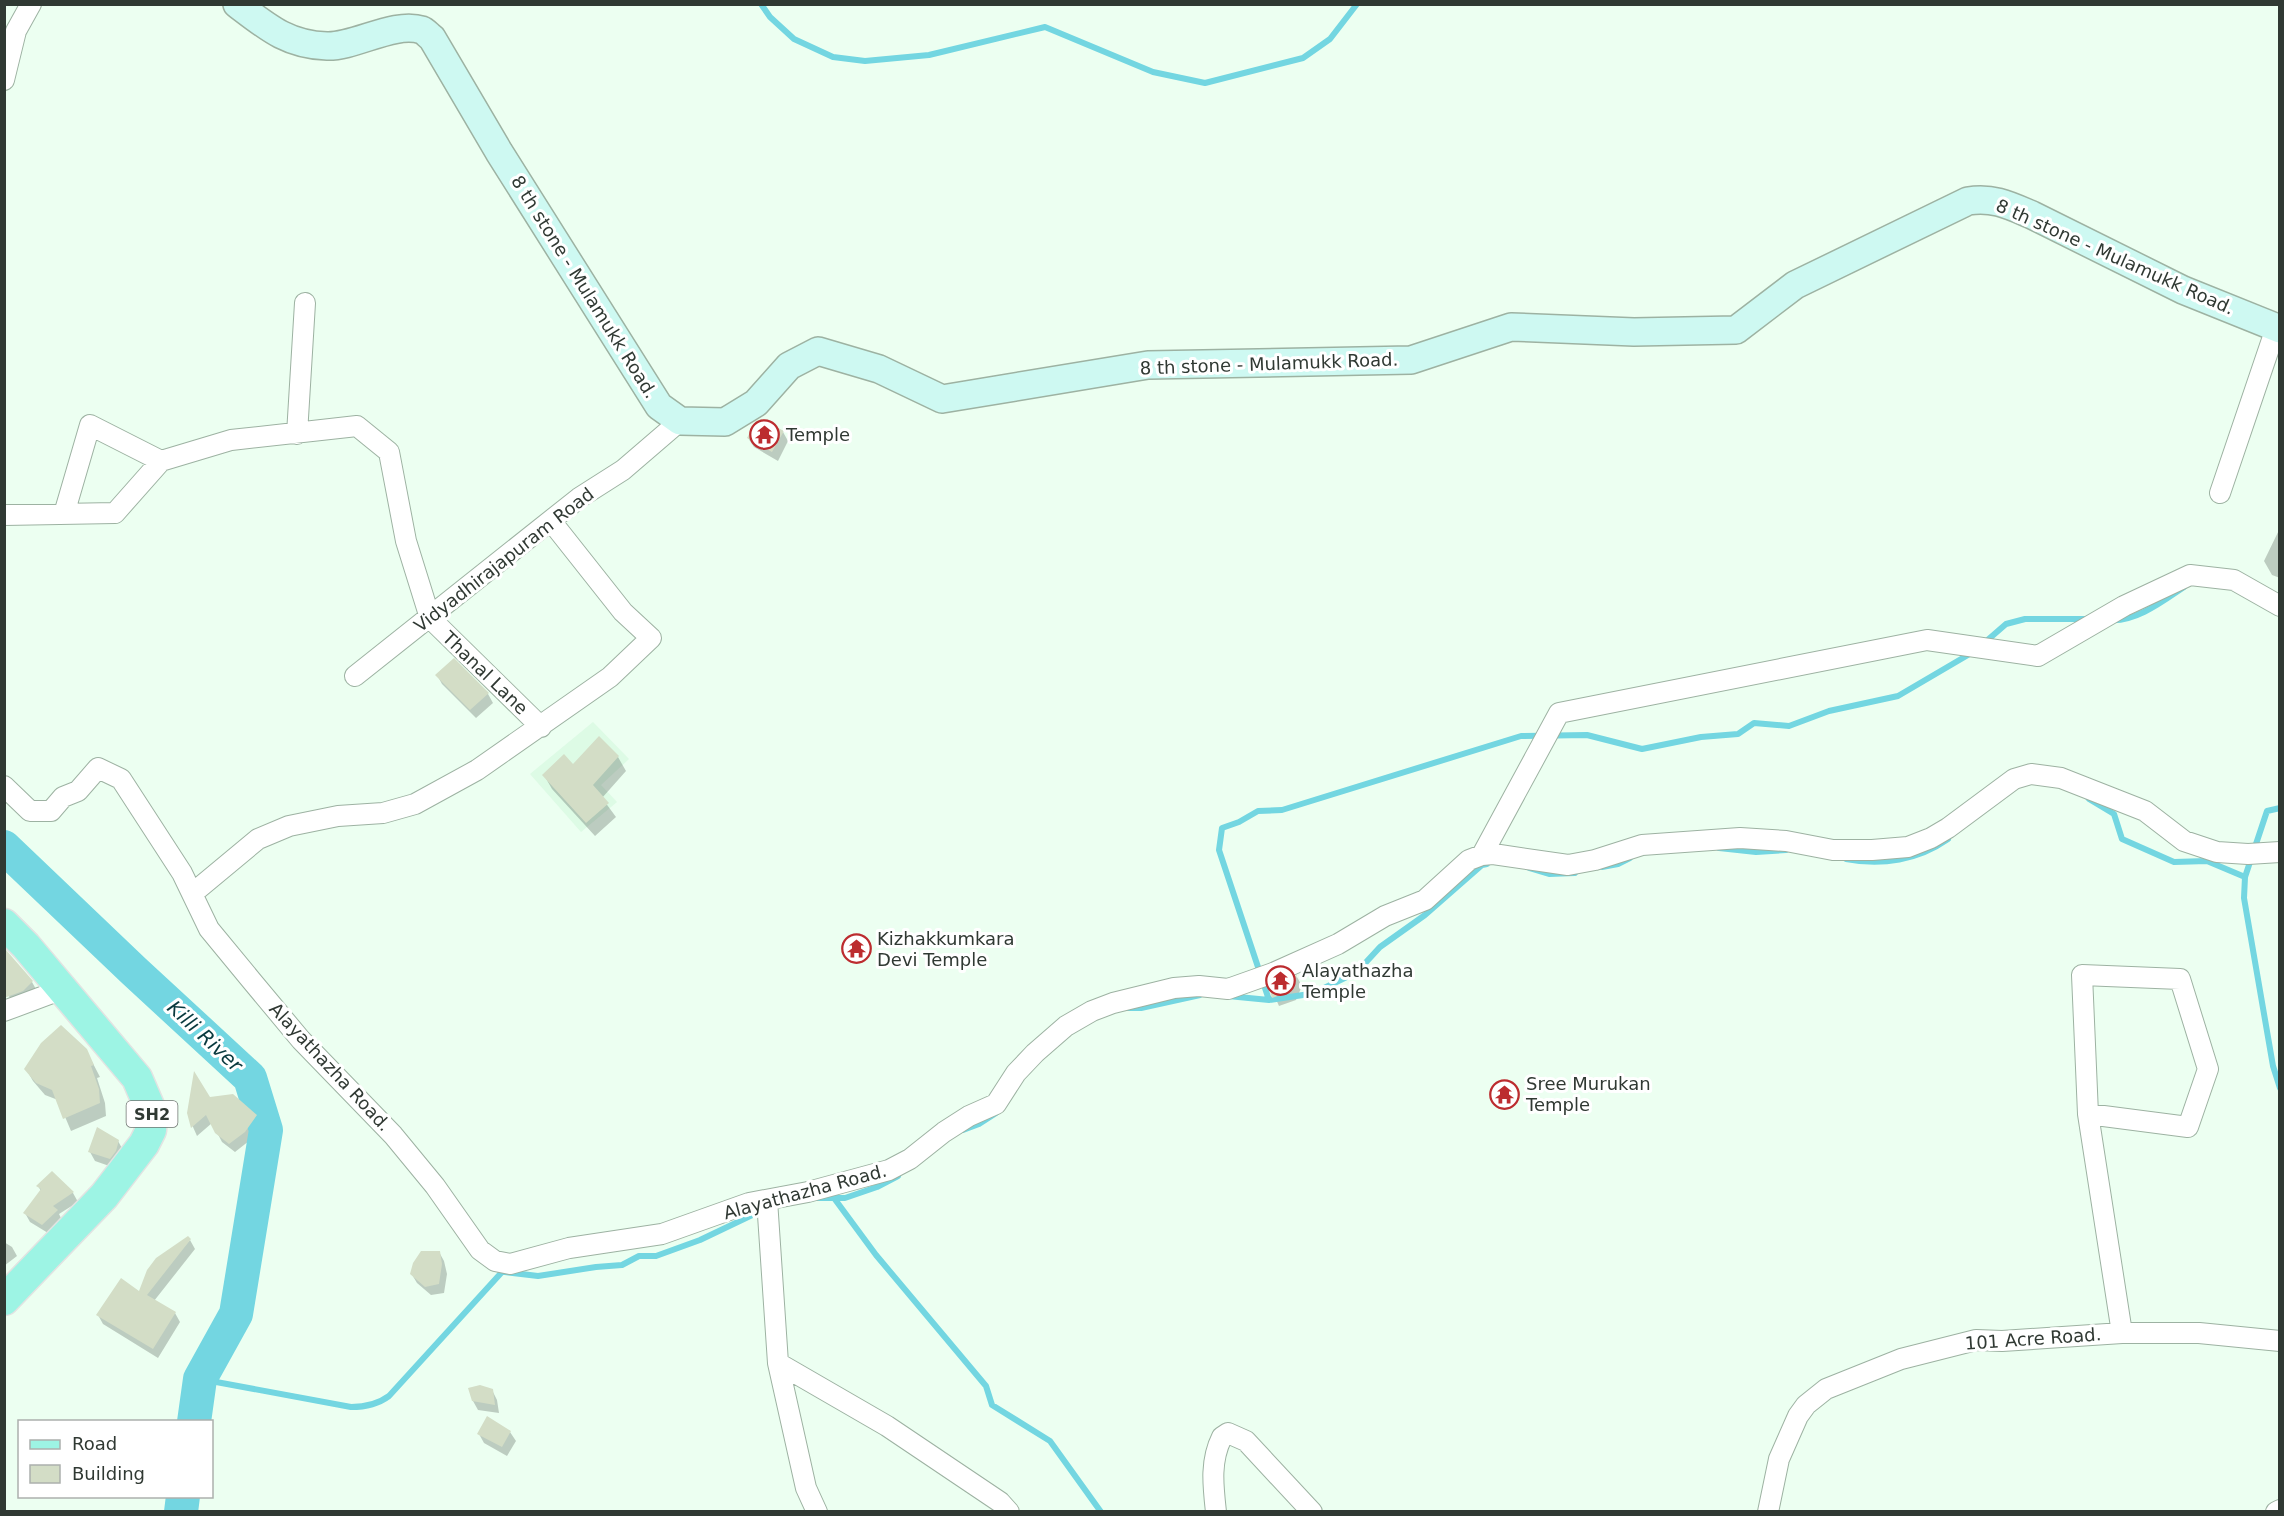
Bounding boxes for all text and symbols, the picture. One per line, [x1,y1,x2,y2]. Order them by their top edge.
street label: 8 th stone - Mulamukk Road. [507,172,662,402]
street label: 8 th stone - Mulamukk Road. [1993,194,2238,319]
street label: 8 th stone - Mulamukk Road. [1139,348,1399,379]
temple icon: Temple [749,419,781,451]
place label: Temple [785,424,850,445]
street label: Vidyadhirajapuram Road [410,483,598,636]
street label: Thanal Lane [438,626,532,718]
place label: Kizhakkumkara Devi Temple [877,928,1015,970]
temple icon: Kizhakkumkara Devi Temple [840,933,872,965]
place label: Alayathazha Temple [1301,960,1413,1002]
temple icon: Alayathazha Temple [1265,965,1297,997]
water label: Killi River [163,995,249,1078]
street label: Alayathazha Road. [265,998,395,1135]
place label: Sree Murukan Temple [1525,1073,1651,1115]
temple icon: Sree Murukan Temple [1489,1078,1521,1110]
road number: SH2 [126,1101,178,1127]
street label: Alayathazha Road. [721,1160,889,1223]
street label: 101 Acre Road. [1964,1323,2102,1354]
legend [18,1420,213,1498]
text: Road [72,1433,117,1454]
text: Building [72,1463,145,1484]

